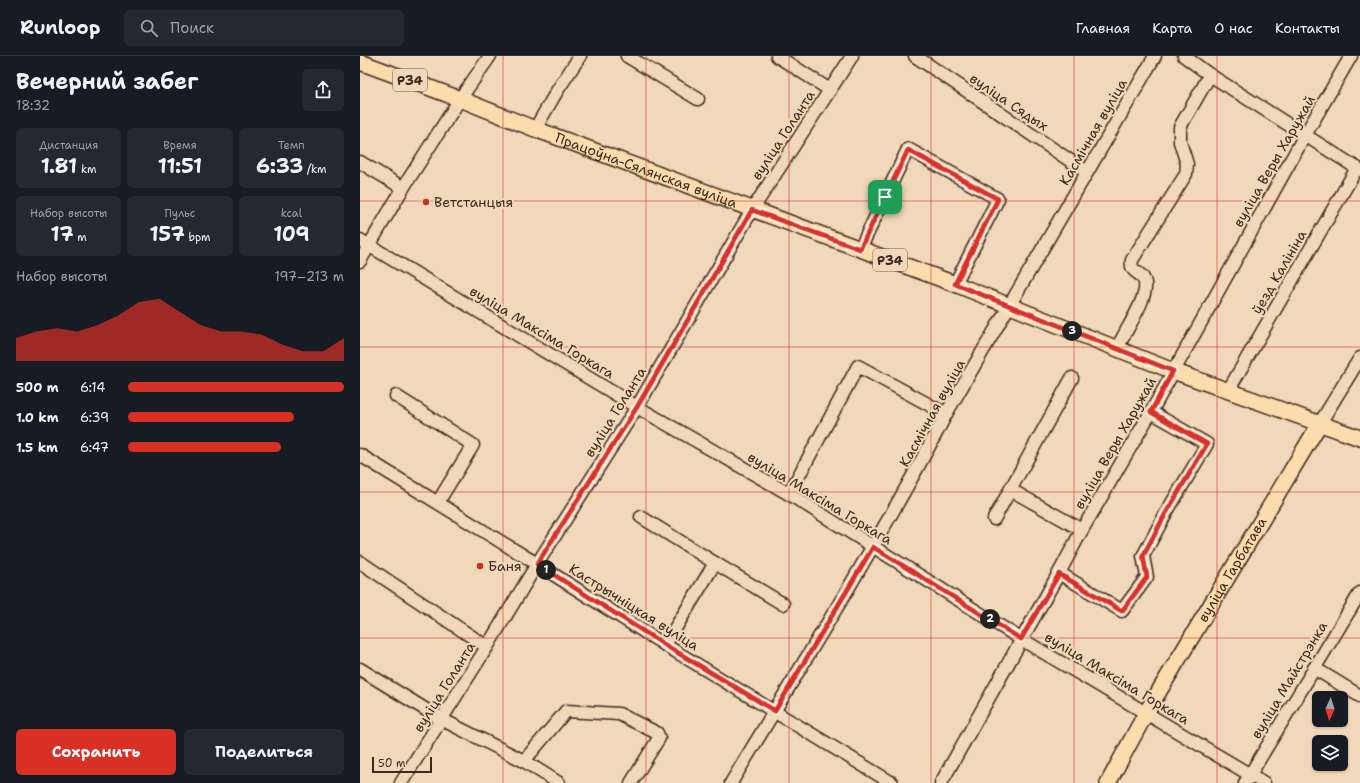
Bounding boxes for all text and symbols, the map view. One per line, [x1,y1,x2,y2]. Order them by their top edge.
search box [124,10,404,46]
text: Runloop [20,15,100,40]
icon: search [138,17,160,39]
text: Поиск [170,18,214,38]
text: Главная [1076,19,1130,37]
text: Карта [1152,19,1192,37]
text: О нас [1214,19,1253,37]
text: Контакты [1275,19,1340,37]
text: Вечерний забег [16,67,198,96]
button: share [302,69,344,111]
road number: Р34 [393,69,427,91]
street label: вуліца Сядых [966,69,1052,135]
street label: Касмічная вуліца [1055,75,1131,189]
street label: вуліца Голанта [747,87,819,183]
street label: вуліца Веры Харужай [1229,92,1319,230]
text: 18:32 [16,97,50,114]
street label: Працоўна-Сялянская вуліца [553,128,740,212]
text: Дистанция [39,138,98,153]
text: Время [163,138,197,153]
text: Темп [278,138,305,153]
text: 1.81 [41,153,77,179]
text: 11:51 [158,153,202,179]
text: 6:33 [256,153,303,179]
text: km [77,162,96,177]
text: /km [303,162,327,177]
pin [868,180,902,214]
icon: arrive [874,186,896,208]
place label: Ветстанцыя [434,193,513,211]
marker: Ветстанцыя [421,197,431,207]
text: Набор высоты [30,206,107,221]
text: Пульс [165,206,195,221]
text: kcal [281,206,302,221]
text: 17 [51,221,73,247]
text: 157 [149,221,185,247]
text: 109 [273,221,310,247]
street label: ўезд Калініна [1248,227,1310,317]
text: m [73,230,87,245]
text: bpm [185,230,211,245]
road number: Р34 [873,249,907,271]
text: Набор высоты [16,268,107,285]
text: 197–213 m [275,268,344,285]
street label: вуліца Максіма Горкага [466,282,618,382]
pin: 3 [1062,321,1082,341]
text: 3 [1068,323,1076,338]
street label: Касмічная вуліца [895,356,969,470]
street label: вуліца Голанта [580,363,650,460]
street label: вуліца Веры Харужай [1070,374,1160,512]
text: 500 m [16,379,59,396]
text: 6:14 [80,379,105,396]
text: 1.0 km [16,409,58,426]
text: 6:39 [80,409,109,426]
text: 1.5 km [16,439,58,456]
text: 6:47 [80,439,109,456]
street label: вуліца Максіма Горкага [744,448,896,548]
street label: вуліца Гарбатава [1194,513,1271,625]
place label: Баня [488,557,522,575]
pin: 1 [536,560,556,580]
street label: Кастрычніцкая вуліца [566,560,703,655]
marker: Баня [475,561,485,571]
text: 1 [543,562,549,577]
pin: 2 [980,609,1000,629]
text: 2 [986,611,994,626]
street label: вуліца Майстрэнка [1247,618,1331,742]
street label: вуліца Максіма Горкага [1041,628,1193,728]
street label: вуліца Голанта [409,638,479,735]
north arrow [1312,691,1348,727]
map controls [1312,691,1348,771]
button: Сохранить [16,729,176,775]
button: Поделиться [184,729,344,775]
button: layers [1312,735,1348,771]
scale bar [372,755,432,774]
text: 50 m [378,756,406,771]

